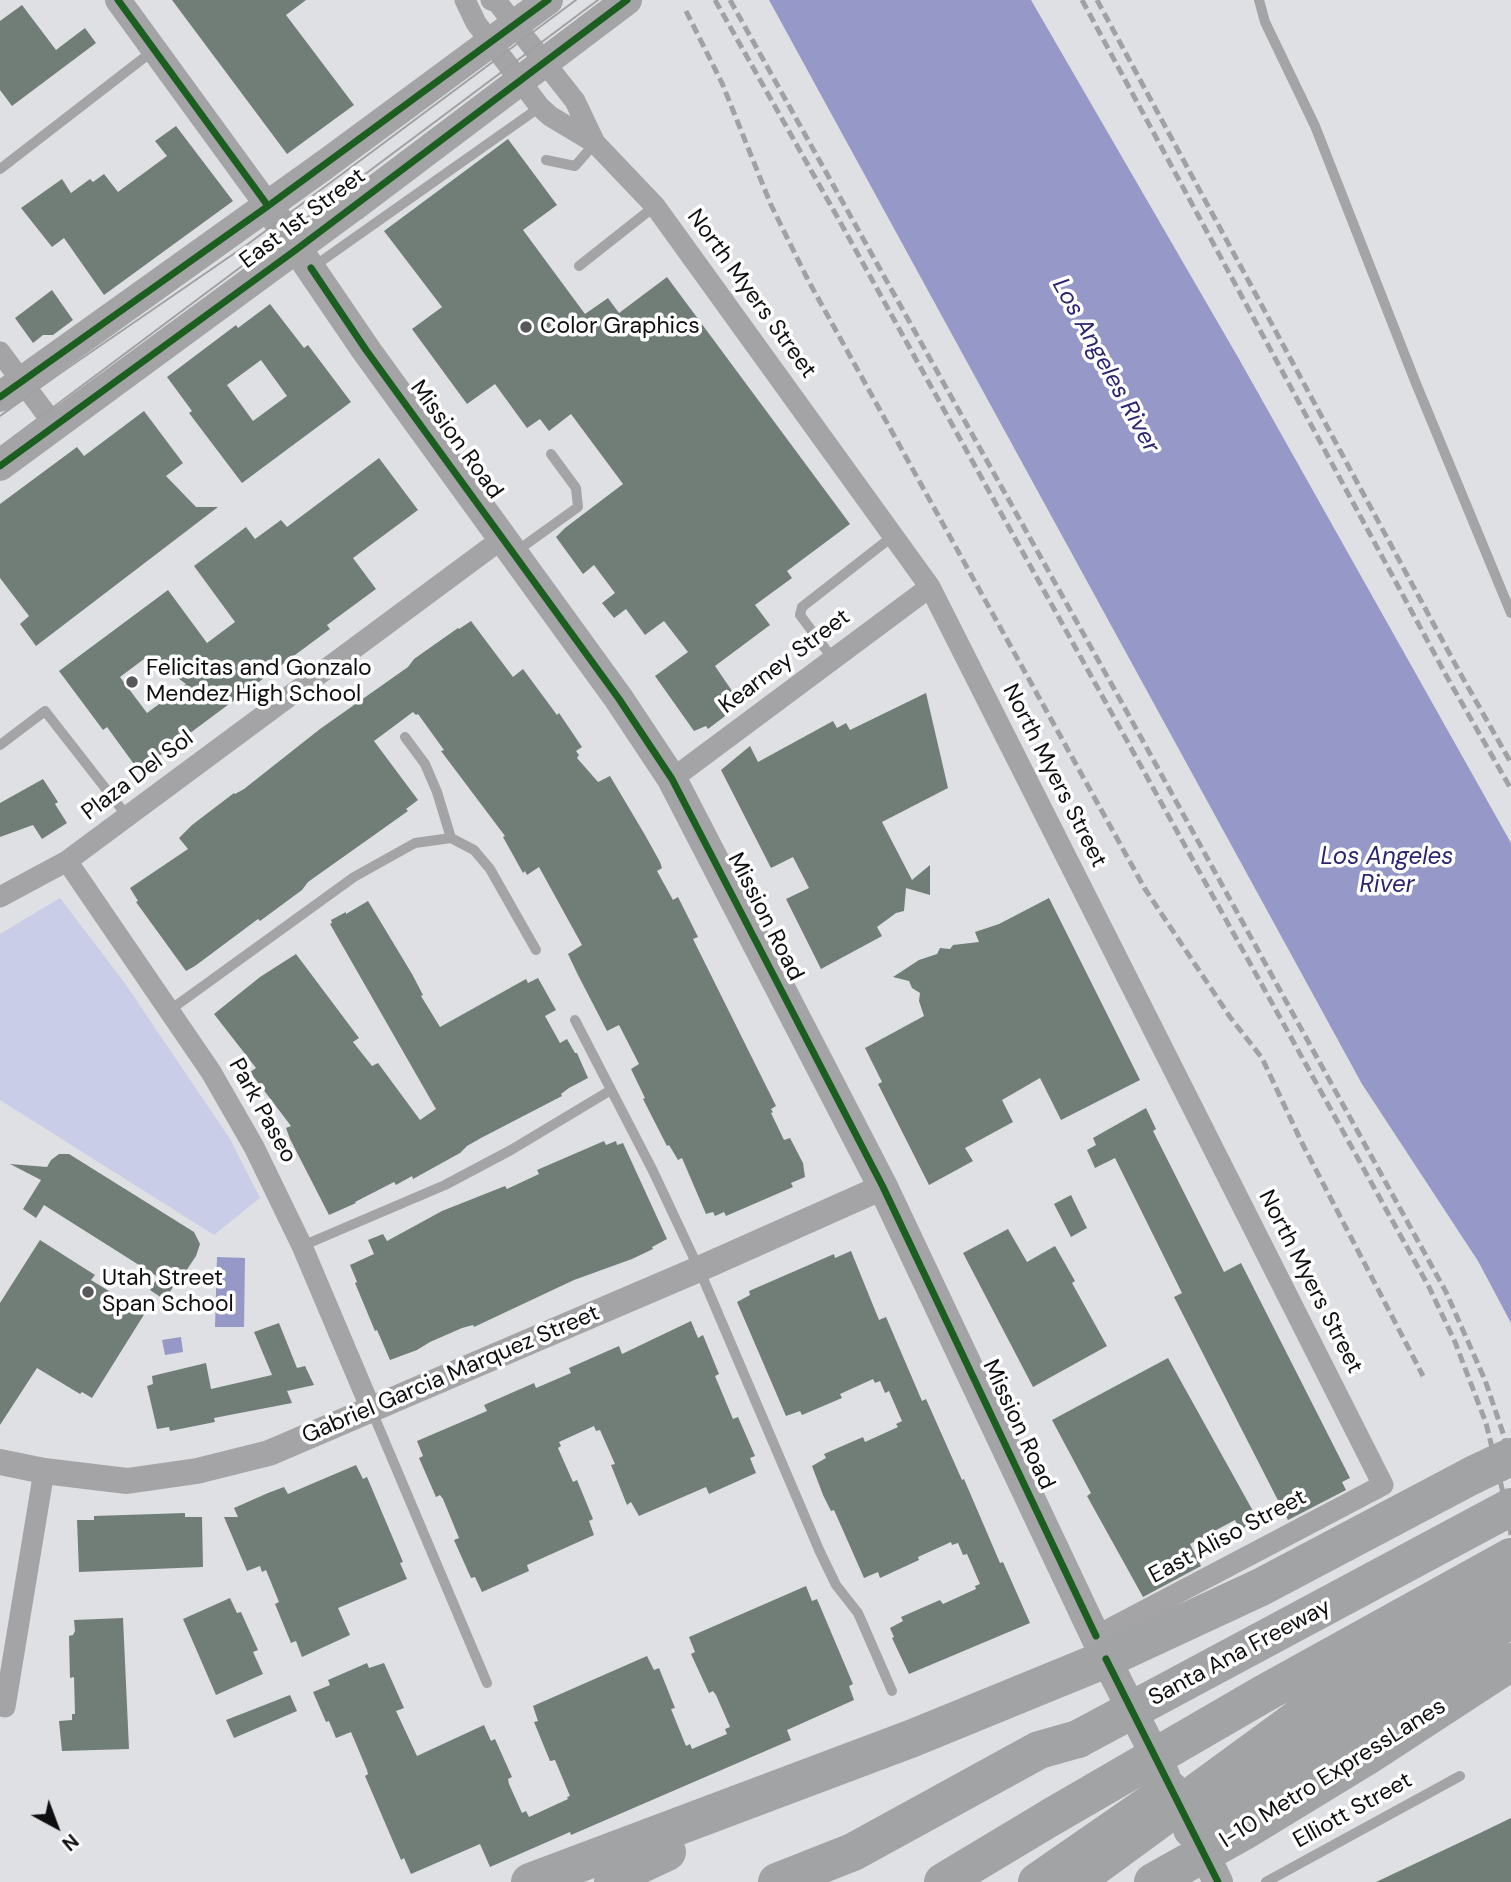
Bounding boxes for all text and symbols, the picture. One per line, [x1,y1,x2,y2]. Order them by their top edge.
street label: East 1st Street [235,163,371,275]
street label: North Myers Street [681,204,821,384]
water label: Los Angeles River [1045,274,1165,458]
place label: Color Graphics [540,313,700,341]
marker: Color Graphics [518,319,534,335]
street label: Mission Road [404,375,508,505]
street label: Kearney Street [714,604,856,720]
place label: Felicitas and Gonzalo Mendez High School [146,655,372,709]
marker: Felicitas and Gonzalo Mendez High School [124,674,140,690]
street label: North Myers Street [996,680,1112,872]
street label: Plaza Del Sol [77,725,199,827]
water label: Los Angeles River [1321,844,1453,900]
street label: Mission Road [721,848,809,986]
street label: Park Paseo [222,1054,302,1168]
street label: North Myers Street [1252,1186,1368,1378]
place label: Utah Street Span School [102,1265,234,1319]
marker: Utah Street Span School [80,1284,96,1300]
street label: Gabriel Garcia Marquez Street [298,1300,604,1450]
street label: Mission Road [976,1356,1060,1494]
street label: East Aliso Street [1145,1484,1311,1590]
street label: Santa Ana Freeway [1144,1593,1336,1713]
street label: I-10 Metro ExpressLanes [1215,1693,1451,1855]
street label: Elliott Street [1289,1767,1417,1855]
north arrow [21,1791,91,1861]
text: N [57,1828,84,1856]

